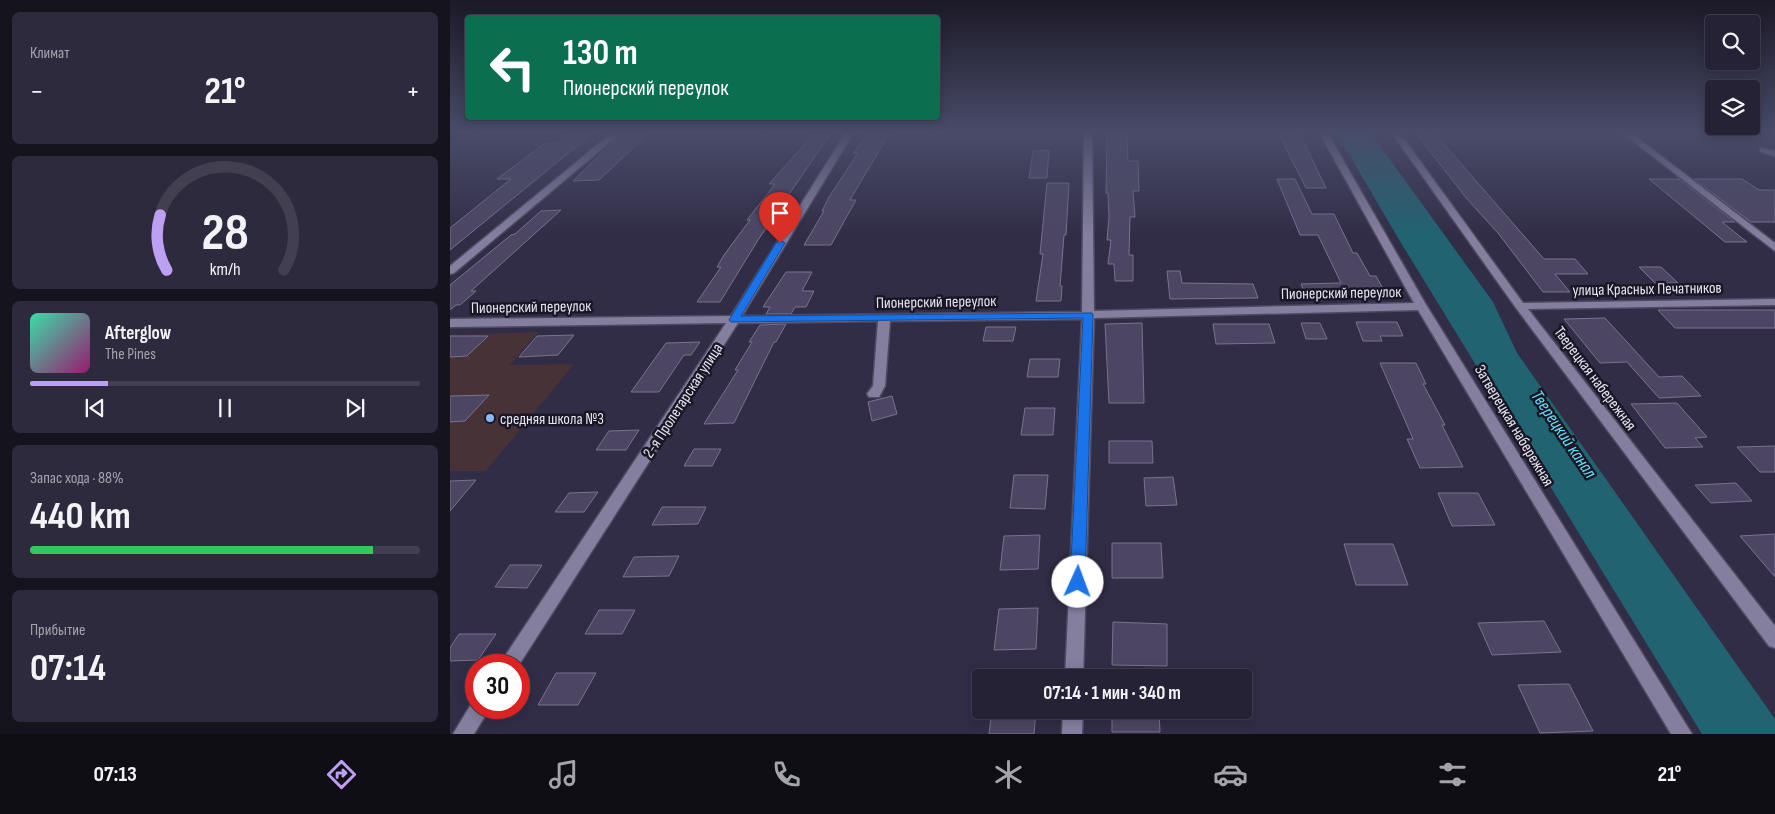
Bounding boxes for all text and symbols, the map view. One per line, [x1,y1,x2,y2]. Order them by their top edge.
map controls [1705,15,1760,135]
button: search [1705,15,1760,70]
text: 130 m [563,32,638,75]
icon: left [480,35,545,100]
text: Климат [30,44,70,63]
text: 21° [204,69,246,114]
text: − [30,75,44,108]
text: + [406,75,420,108]
text: Пионерский переулок [563,75,729,102]
button: layers [1705,80,1760,135]
pin [759,192,801,243]
icon: arrive [766,199,794,227]
text: 28 [201,202,249,265]
text: km/h [210,259,240,280]
street label: улица Красных Печатников [1572,279,1722,300]
street label: Пионерский переулок [1281,283,1402,304]
street label: Пионерский переулок [876,292,997,313]
street label: Пионерский переулок [471,297,592,318]
text: Afterglow [105,322,171,345]
street label: Тверецкая набережная [1550,323,1640,435]
street label: 2-я Пролетарская улица [639,340,727,462]
text: The Pines [105,345,156,364]
street label: Затверецкая набережная [1470,362,1558,490]
water label: Тверецкий канал [1526,386,1601,482]
icon: previous [81,394,109,422]
icon: pause [211,394,239,422]
icon: next [341,394,369,422]
place label: средняя школа №3 [500,410,604,429]
marker: средняя школа №3 [484,412,496,424]
text: Запас хода · 88% [30,469,124,488]
text: 440 km [30,494,131,539]
position arrow [1051,555,1103,607]
text: Прибытие [30,621,85,640]
text: 07:14 [30,646,106,691]
speed limit sign: 30 [465,654,530,719]
text: 07:14 · 1 мин · 340 m [1043,682,1181,705]
icon: directions [324,757,359,792]
icon: music [546,757,581,792]
icon: phone [769,757,804,792]
icon: climate [991,757,1026,792]
icon: car [1213,757,1248,792]
icon: filters [1435,757,1470,792]
text: 07:13 [94,761,137,788]
text: 21° [1657,761,1681,788]

